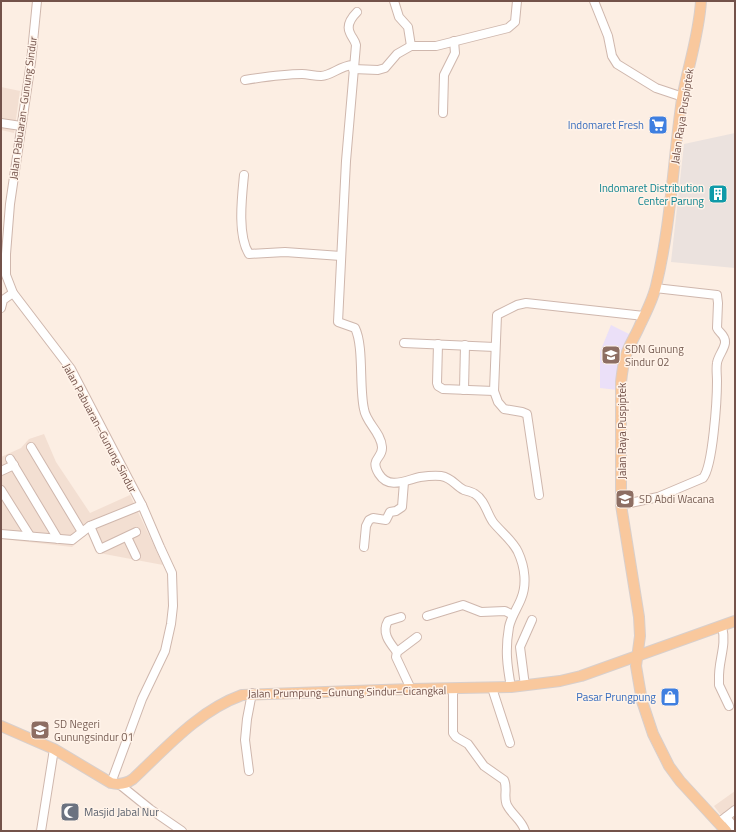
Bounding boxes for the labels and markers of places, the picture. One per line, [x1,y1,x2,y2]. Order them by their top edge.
supermarket icon: Indomaret Fresh [647,114,669,136]
place label: Indomaret Fresh [568,117,644,133]
place label: Indomaret Distribution Center Parung [599,180,704,209]
building icon: Indomaret Distribution Center Parung [707,183,729,205]
place label: SDN Gunung Sindur 02 [625,341,684,370]
school or university icon: SDN Gunung Sindur 02 [600,344,622,366]
school or university icon: SD Abdi Wacana [614,488,636,510]
place label: SD Abdi Wacana [639,491,715,507]
shop icon: Pasar Prungpung [659,686,681,708]
place label: Pasar Prungpung [576,689,656,705]
place label: SD Negeri Gunungsindur 01 [54,716,134,745]
school or university icon: SD Negeri Gunungsindur 01 [29,719,51,741]
mosque icon: Masjid Jabal Nur [59,801,81,823]
place label: Masjid Jabal Nur [84,804,159,820]

